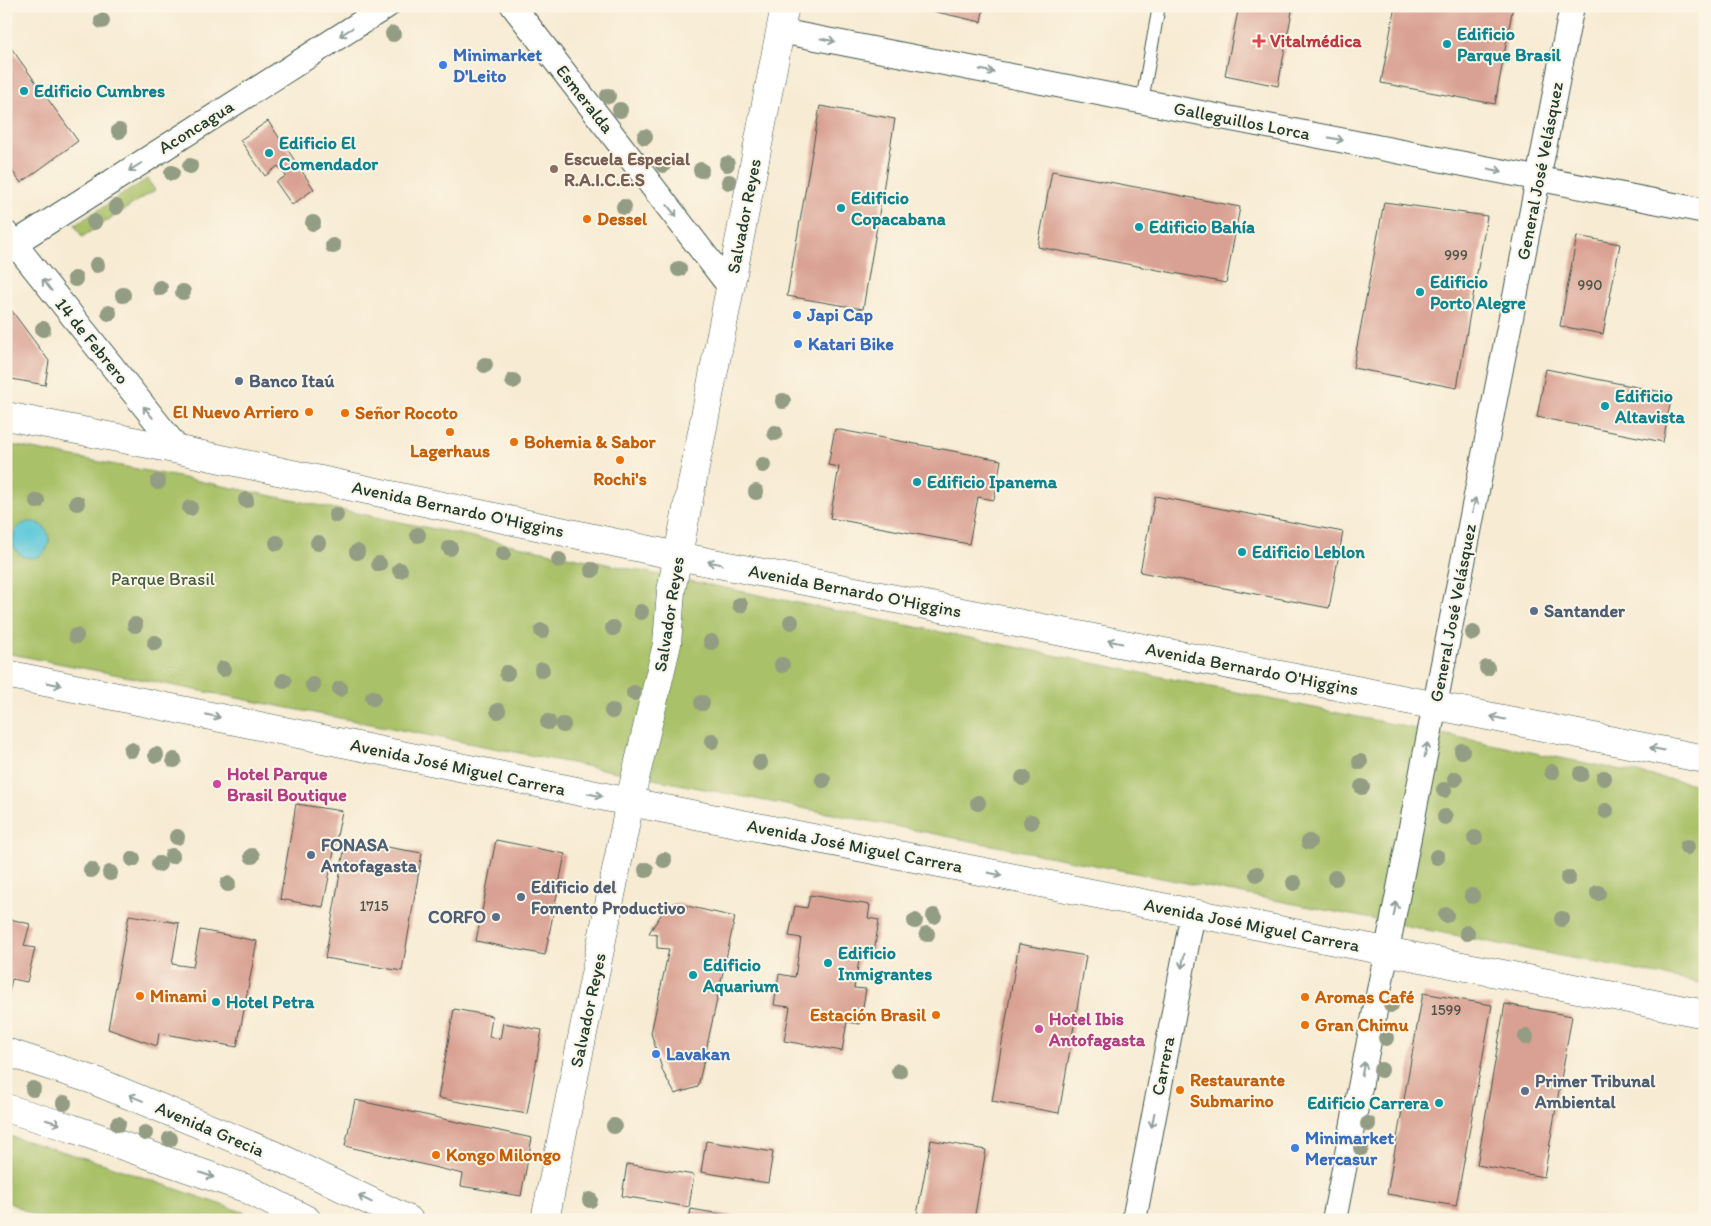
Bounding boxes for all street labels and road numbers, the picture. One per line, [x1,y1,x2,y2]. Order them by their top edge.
street label: Esmeralda [551,60,619,138]
street label: General José Velásquez [1512,80,1568,262]
street label: Aconcagua [154,95,238,159]
street label: Galleguillos Lorca [1172,97,1313,145]
street label: Salvador Reyes [722,157,766,275]
street label: 14 de Febrero [50,293,134,389]
street label: Avenida Bernardo O'Higgins [350,476,566,542]
street label: General José Velásquez [1425,522,1481,704]
street label: Salvador Reyes [649,555,689,673]
street label: Avenida Bernardo O'Higgins [747,560,963,622]
street label: Avenida Bernardo O'Higgins [1144,638,1360,700]
street label: Avenida José Miguel Carrera [348,733,568,801]
street label: Avenida José Miguel Carrera [745,814,965,878]
street label: Avenida José Miguel Carrera [1142,893,1362,957]
street label: Salvador Reyes [565,951,611,1069]
street label: Carrera [1146,1034,1180,1098]
street label: Avenida Grecia [152,1096,268,1162]

